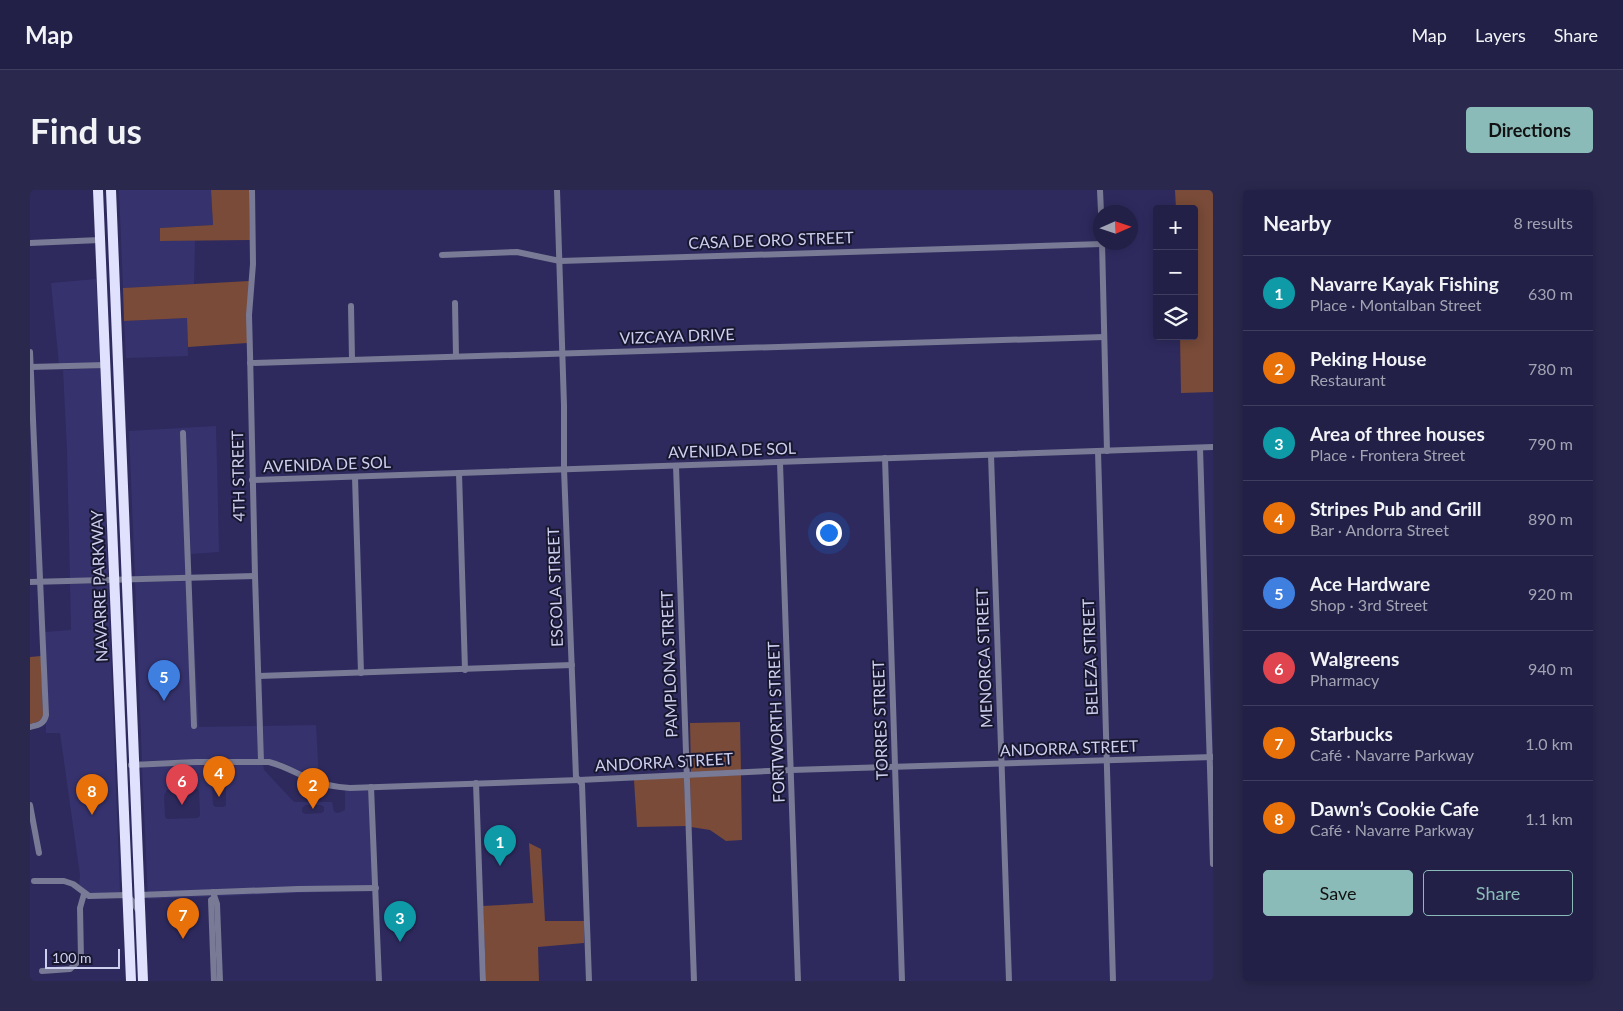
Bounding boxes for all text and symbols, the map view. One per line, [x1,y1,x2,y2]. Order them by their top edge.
text: Map [25,20,73,49]
text: Map [1411,24,1447,46]
text: Layers [1475,24,1526,46]
text: Share [1554,24,1598,46]
button: Directions [1466,107,1593,153]
text: Find us [30,109,142,151]
north arrow [1093,205,1138,250]
map controls [1153,205,1198,340]
button: + [1153,205,1198,250]
text: Nearby [1263,210,1331,235]
text: 8 results [1513,213,1573,232]
street label: CASA DE ORO STREET [688,227,855,252]
button: − [1153,250,1198,295]
text: Navarre Kayak Fishing [1310,272,1499,295]
text: 1 [1274,284,1284,303]
text: 630 m [1528,284,1573,303]
button: layers [1153,295,1198,340]
text: Place · Montalban Street [1310,295,1482,314]
street label: VIZCAYA DRIVE [619,324,735,347]
text: Peking House [1310,347,1426,370]
text: 2 [1274,359,1284,378]
text: 780 m [1528,359,1573,378]
text: Restaurant [1310,370,1386,389]
text: Area of three houses [1310,422,1485,445]
street label: 4TH STREET [227,430,248,522]
text: 3 [1274,434,1284,453]
text: 790 m [1528,434,1573,453]
street label: AVENIDA DE SOL [668,438,796,461]
text: Place · Frontera Street [1310,445,1465,464]
street label: AVENIDA DE SOL [263,452,391,475]
text: Stripes Pub and Grill [1310,497,1482,520]
text: 4 [1274,509,1284,528]
text: 890 m [1528,509,1573,528]
street label: NAVARRE PARKWAY [86,510,111,662]
your location [816,520,842,546]
text: Bar · Andorra Street [1310,520,1449,539]
street label: ESCOLA STREET [543,526,566,647]
text: Ace Hardware [1310,572,1430,595]
text: 5 [1274,584,1284,603]
text: 920 m [1528,584,1573,603]
street label: MENORCA STREET [972,587,995,728]
street label: PAMPLONA STREET [656,590,681,738]
text: Shop · 3rd Street [1310,595,1428,614]
street label: BELEZA STREET [1078,598,1101,716]
street label: FORTWORTH STREET [763,640,788,803]
text: Walgreens [1310,647,1399,670]
street label: TORRES STREET [868,659,891,780]
text: 6 [1274,659,1284,678]
text: 940 m [1528,659,1573,678]
pin: 5 [148,660,180,701]
text: Pharmacy [1310,670,1379,689]
text: Starbucks [1310,722,1393,745]
text: 7 [1274,734,1284,753]
text: 1.0 km [1525,734,1573,753]
street label: ANDORRA STREET [999,736,1139,759]
text: Café · Navarre Parkway [1310,745,1474,764]
street label: ANDORRA STREET [594,748,734,775]
pin: 4 [203,756,235,797]
pin: 6 [166,764,198,805]
pin: 2 [297,768,329,809]
pin: 8 [76,774,108,815]
text: Dawn’s Cookie Cafe [1310,797,1479,820]
text: 8 [1274,809,1284,828]
text: 1.1 km [1525,809,1573,828]
text: Café · Navarre Parkway [1310,820,1474,839]
pin: 1 [484,825,516,866]
button: Save [1263,870,1413,916]
button: Share [1423,870,1573,916]
pin: 7 [167,898,199,939]
pin: 3 [384,901,416,942]
scale bar [45,946,120,969]
text: 100 m [52,949,91,966]

